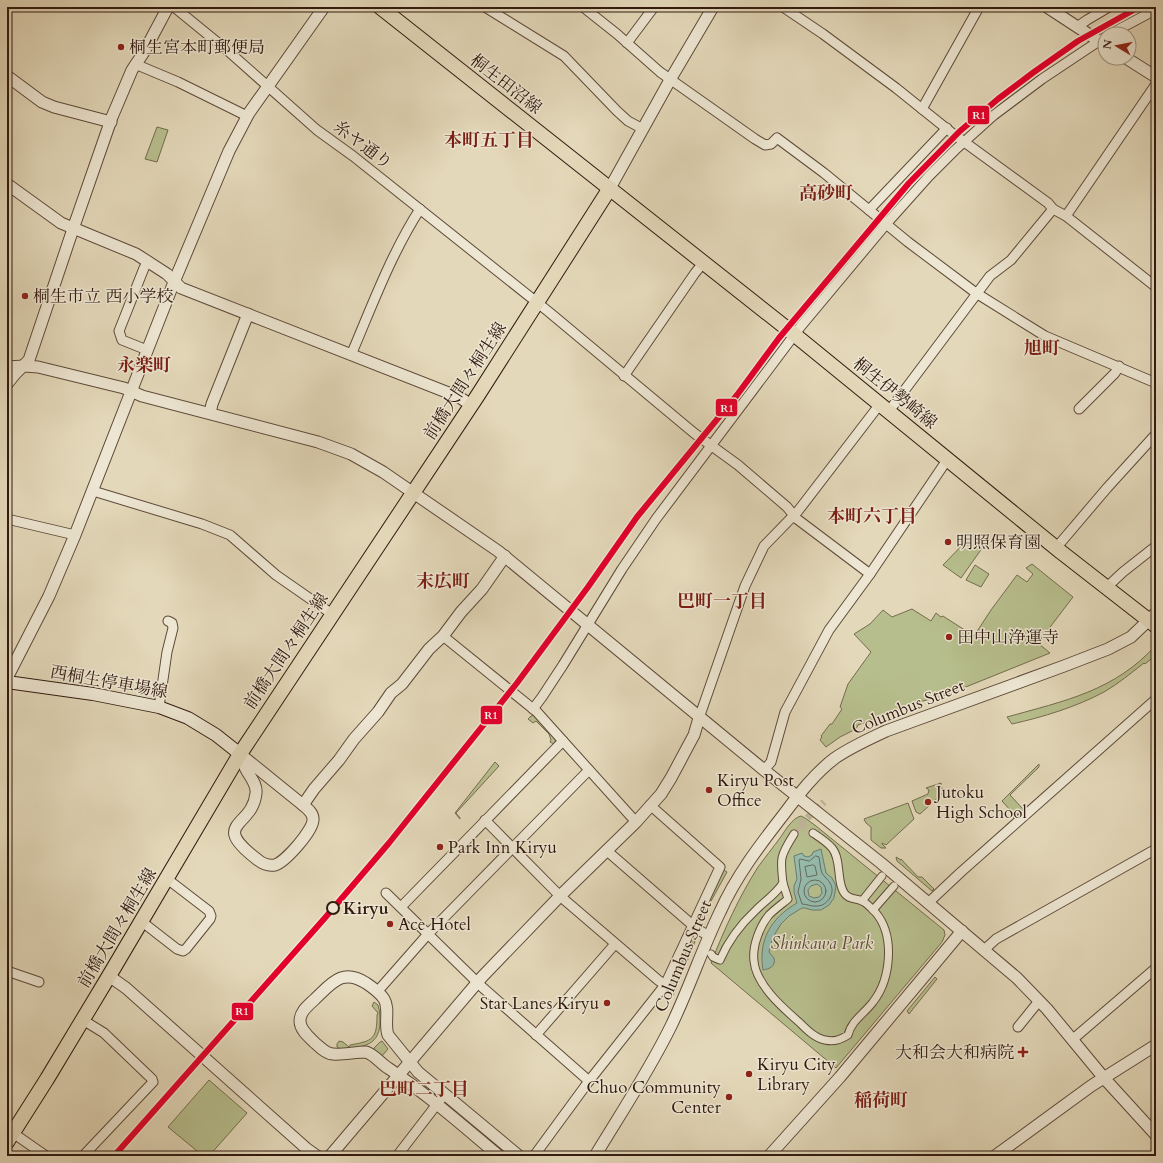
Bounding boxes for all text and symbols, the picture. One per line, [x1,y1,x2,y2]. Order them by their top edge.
north arrow [1097,26,1137,66]
place label: 桐生宮本町郵便局 [129,36,265,59]
text: N [1099,38,1116,50]
marker: 桐生宮本町郵便局 [116,42,126,52]
street label: 桐生田沼線 [465,49,547,119]
line badge: R1 [967,105,990,125]
text: R1 [972,108,986,123]
street label: 糸ヤ通り [329,115,397,175]
district label: 本町五丁目 [444,128,534,153]
district label: 高砂町 [799,181,853,206]
place label: 桐生市立 西小学校 [33,285,174,308]
marker: 桐生市立 西小学校 [20,291,30,301]
street label: 前橋大間々桐生線 [418,318,512,444]
district label: 旭町 [1024,336,1060,361]
street label: 桐生伊勢崎線 [848,352,942,434]
district label: 永楽町 [117,353,171,378]
line badge: R1 [715,398,738,417]
text: R1 [720,401,734,416]
district label: 本町六丁目 [827,504,917,529]
place label: 明照保育園 [956,531,1041,554]
marker: 明照保育園 [943,537,953,547]
district label: 末広町 [416,569,470,594]
street label: 前橋大間々桐生線 [238,588,334,714]
district label: 巴町一丁目 [677,589,767,614]
place label: 田中山浄運寺 [957,626,1059,649]
marker: 田中山浄運寺 [944,632,954,642]
street label: 西桐生停車場線 [48,660,170,704]
street label: Columbus Street [848,674,968,740]
line badge: R1 [480,705,503,725]
text: R1 [484,708,498,723]
place label: Kiryu Post Office [717,769,794,812]
place label: Jutoku High School [933,781,1027,824]
marker: Kiryu Post Office [704,785,714,795]
marker: Jutoku High School [923,797,933,807]
place label: Park Inn Kiryu [448,836,557,859]
marker: Park Inn Kiryu [435,842,445,852]
street label: 前橋大間々桐生線 [72,864,162,992]
street label: Columbus Street [649,896,717,1016]
place label: Kiryu [343,897,389,920]
marker: Kiryu [326,901,340,915]
place label: Ace Hotel [398,913,472,936]
marker: Ace Hotel [385,919,395,929]
park label: Shinkawa Park [771,932,874,955]
place label: Star Lanes Kiryu [480,992,599,1015]
marker: Star Lanes Kiryu [602,998,612,1008]
line badge: R1 [231,1002,254,1021]
text: R1 [235,1004,249,1019]
place label: 大和会大和病院 [895,1041,1014,1064]
marker: 大和会大和病院 [1017,1046,1029,1058]
place label: Kiryu City Library [757,1053,836,1096]
marker: Kiryu City Library [744,1069,754,1079]
place label: Chuo Community Center [587,1076,722,1119]
district label: 巴町二丁目 [379,1077,469,1102]
district label: 稲荷町 [854,1088,908,1113]
marker: Chuo Community Center [724,1092,734,1102]

